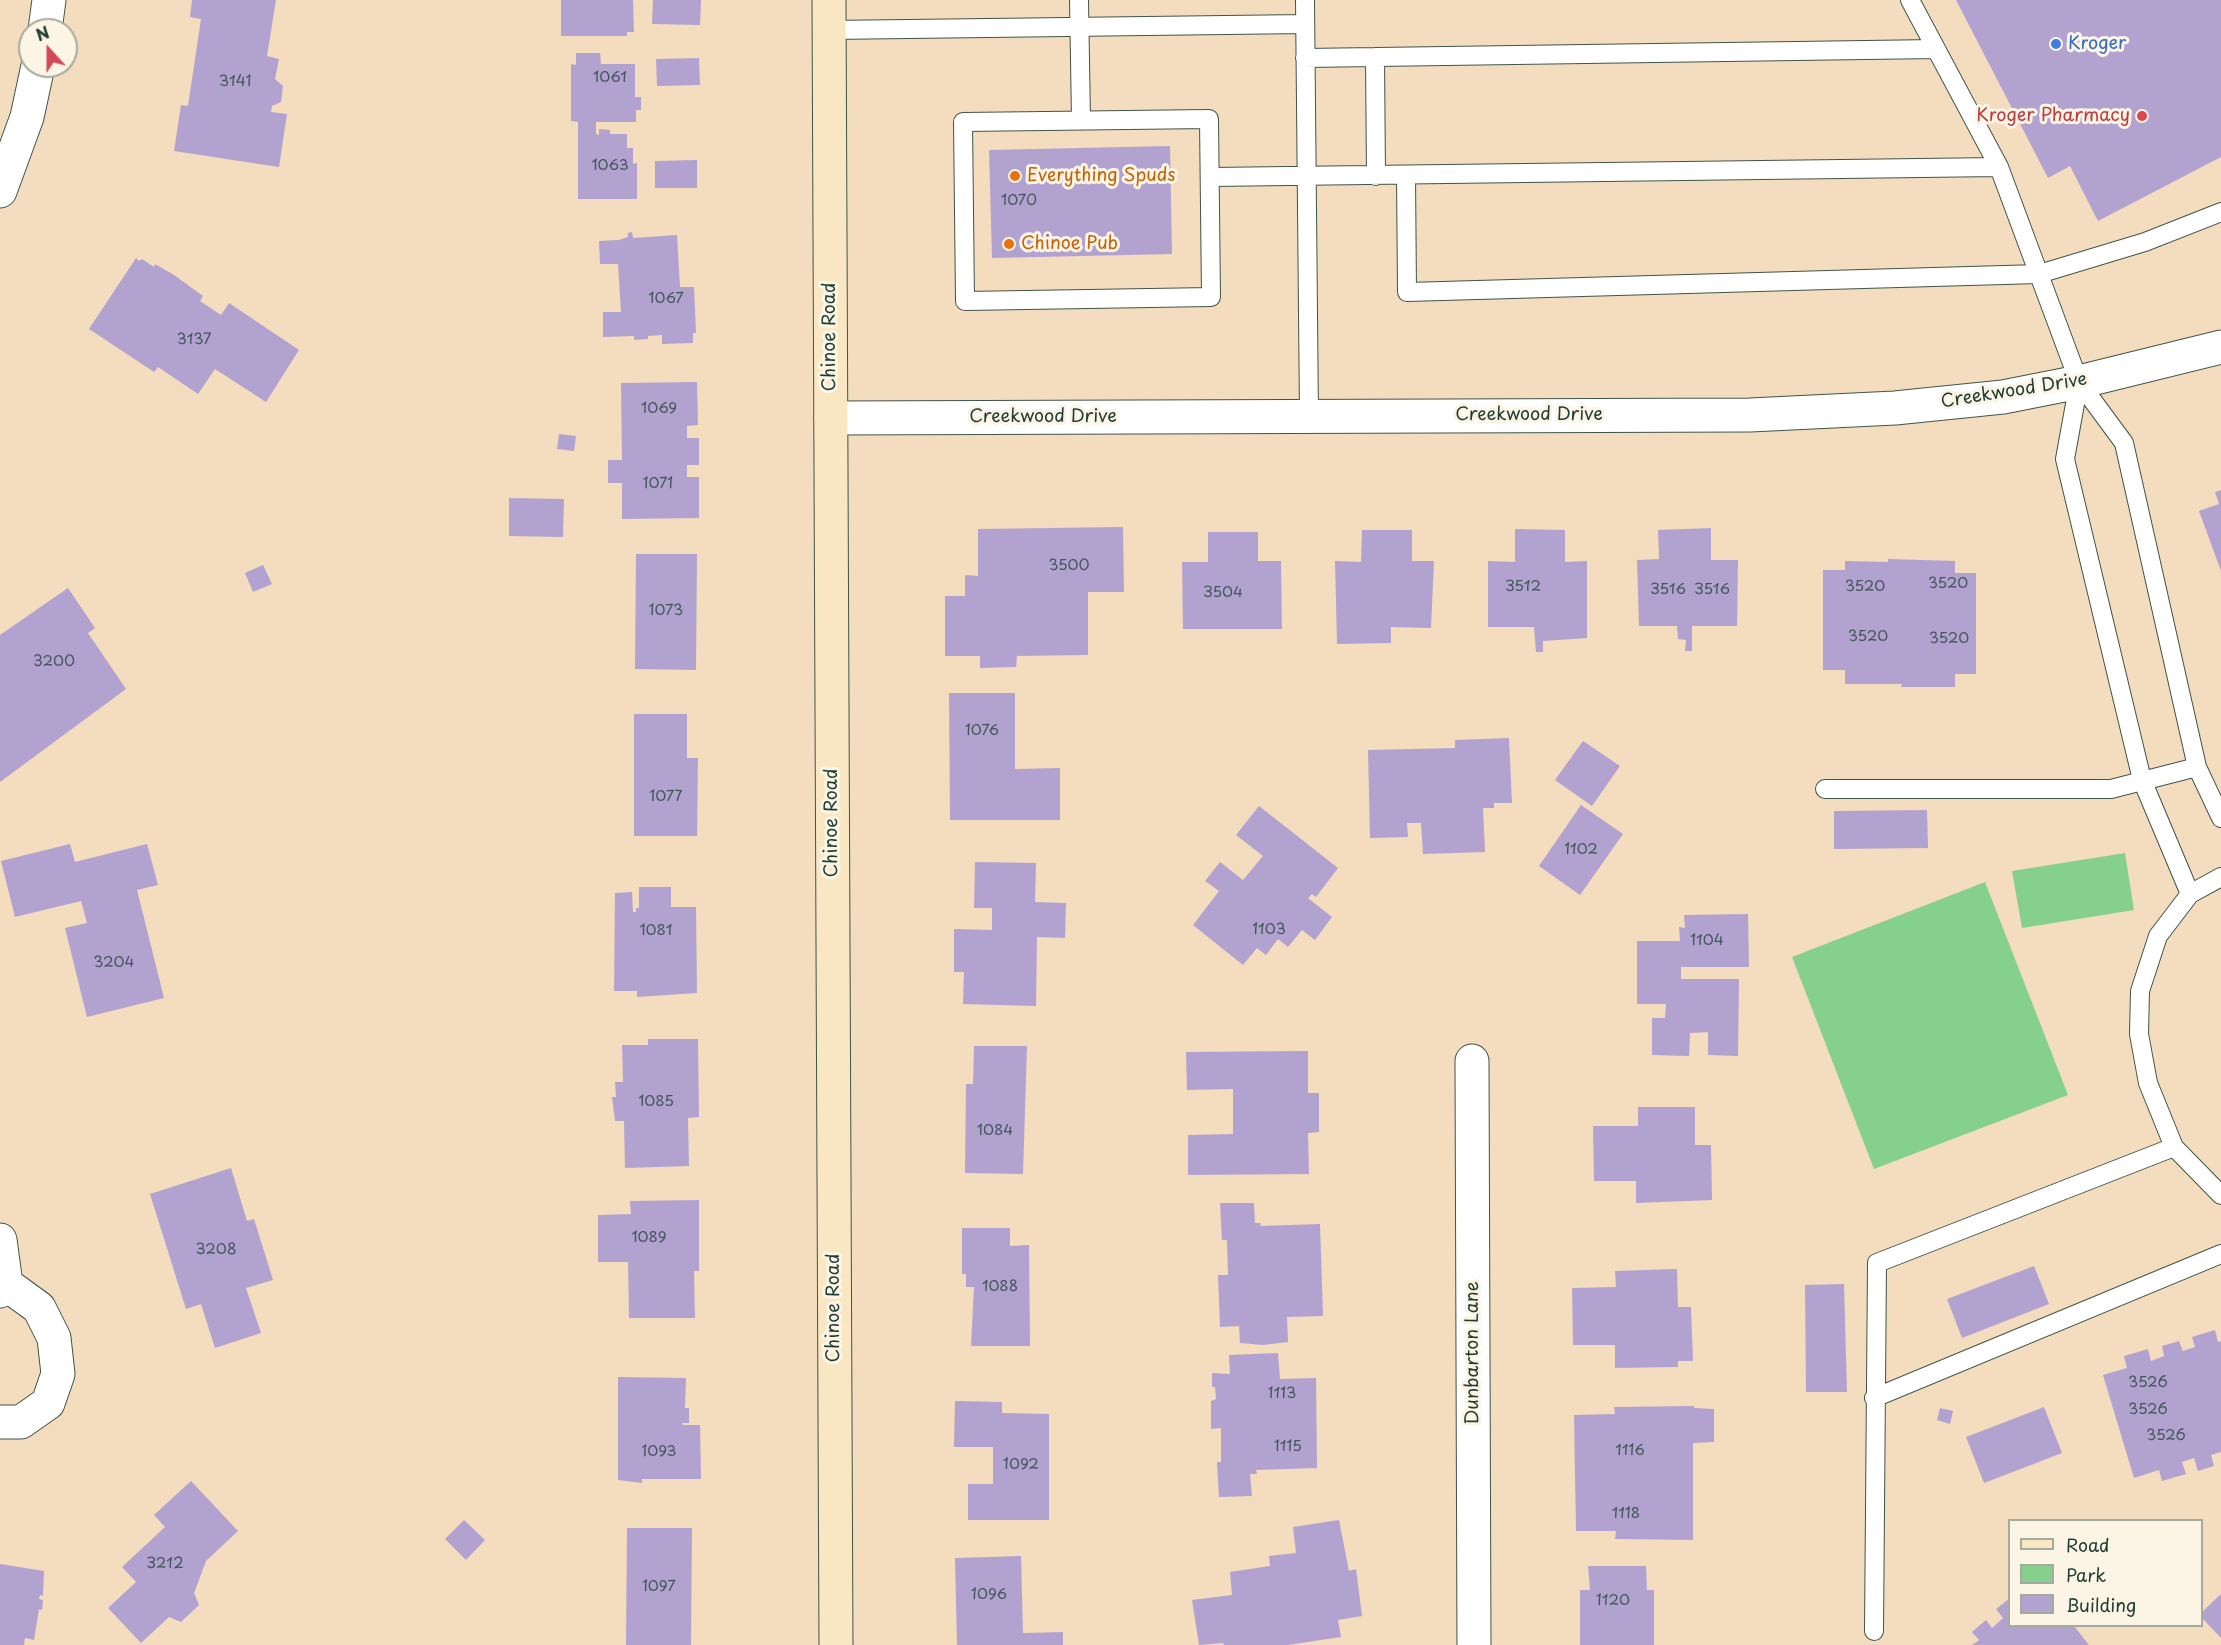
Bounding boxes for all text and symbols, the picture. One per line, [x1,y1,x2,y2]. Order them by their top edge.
north arrow [18,18,78,78]
text: N [32,20,52,47]
place label: Kroger [2068,33,2126,55]
marker: Kroger [2049,37,2063,51]
house number: 1061 [593,69,627,87]
house number: 3141 [219,73,251,91]
place label: Kroger Pharmacy [1976,105,2130,127]
marker: Kroger Pharmacy [2135,109,2149,123]
house number: 1063 [591,157,629,175]
place label: Everything Spuds [1027,165,1176,187]
marker: Everything Spuds [1008,169,1022,183]
house number: 1070 [1001,192,1037,210]
place label: Chinoe Pub [1021,233,1118,255]
marker: Chinoe Pub [1002,237,1016,251]
street label: Chinoe Road [819,283,841,391]
house number: 1067 [648,290,684,308]
house number: 3137 [176,331,212,349]
street label: Creekwood Drive [1939,369,2089,413]
house number: 1069 [641,400,677,418]
street label: Creekwood Drive [1455,404,1603,426]
street label: Creekwood Drive [969,406,1117,428]
house number: 1071 [643,475,673,493]
house number: 3500 [1048,557,1090,575]
house number: 3520 [1928,575,1968,593]
house number: 3512 [1505,578,1541,596]
house number: 3520 [1845,578,1885,596]
house number: 3516 [1650,581,1686,599]
house number: 3516 [1694,581,1730,599]
house number: 3504 [1203,584,1243,602]
house number: 1073 [649,602,683,620]
house number: 3520 [1848,628,1888,646]
house number: 3520 [1929,630,1969,648]
house number: 3200 [33,653,75,671]
house number: 1076 [965,722,999,740]
street label: Chinoe Road [821,769,843,877]
house number: 1077 [650,788,682,806]
house number: 1102 [1564,841,1598,859]
house number: 1103 [1252,921,1286,939]
house number: 1081 [639,922,673,940]
house number: 1104 [1690,932,1724,950]
house number: 3204 [94,954,134,972]
house number: 1085 [638,1093,674,1111]
house number: 1084 [977,1122,1013,1140]
house number: 1089 [631,1229,667,1247]
house number: 3208 [195,1241,237,1259]
street label: Chinoe Road [823,1254,845,1362]
house number: 1088 [982,1278,1018,1296]
street label: Dunbarton Lane [1462,1281,1484,1425]
house number: 3526 [2128,1374,2168,1392]
house number: 1113 [1268,1385,1296,1403]
house number: 3526 [2128,1401,2168,1419]
house number: 3526 [2146,1427,2186,1445]
house number: 1115 [1274,1438,1302,1456]
house number: 1116 [1615,1442,1645,1460]
house number: 1093 [642,1443,676,1461]
house number: 1092 [1003,1456,1039,1474]
house number: 1118 [1612,1505,1640,1523]
legend [2008,1519,2203,1627]
text: Road [2066,1531,2110,1558]
house number: 3212 [146,1555,184,1573]
text: Park [2066,1561,2106,1588]
house number: 1097 [642,1578,676,1596]
house number: 1096 [971,1586,1007,1604]
text: Building [2066,1591,2136,1618]
house number: 1120 [1596,1592,1630,1610]

